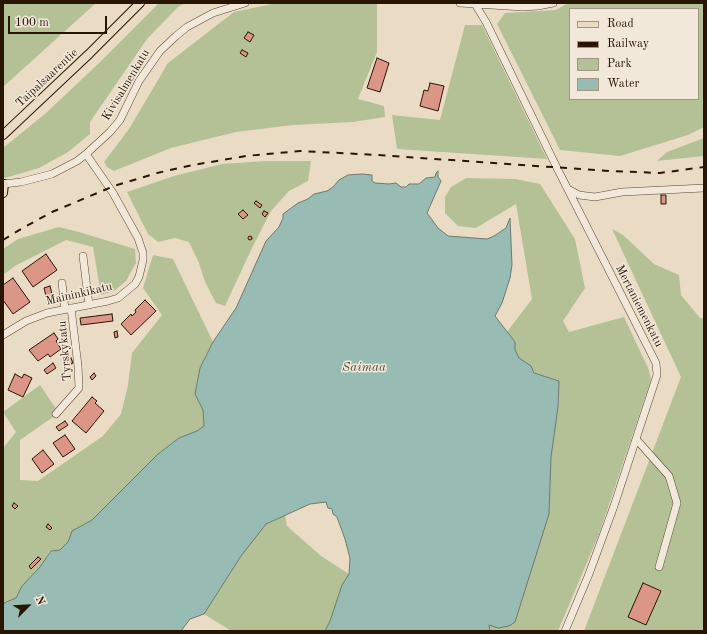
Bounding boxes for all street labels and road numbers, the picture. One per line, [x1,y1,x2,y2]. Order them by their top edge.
street label: Taipalsaarentie [13,46,81,110]
street label: Kivisalmenkatu [99,47,153,123]
street label: Mertaniemenkatu [612,263,666,349]
street label: Maininkikatu [44,279,114,309]
street label: Tyrskykatu [55,320,75,382]

